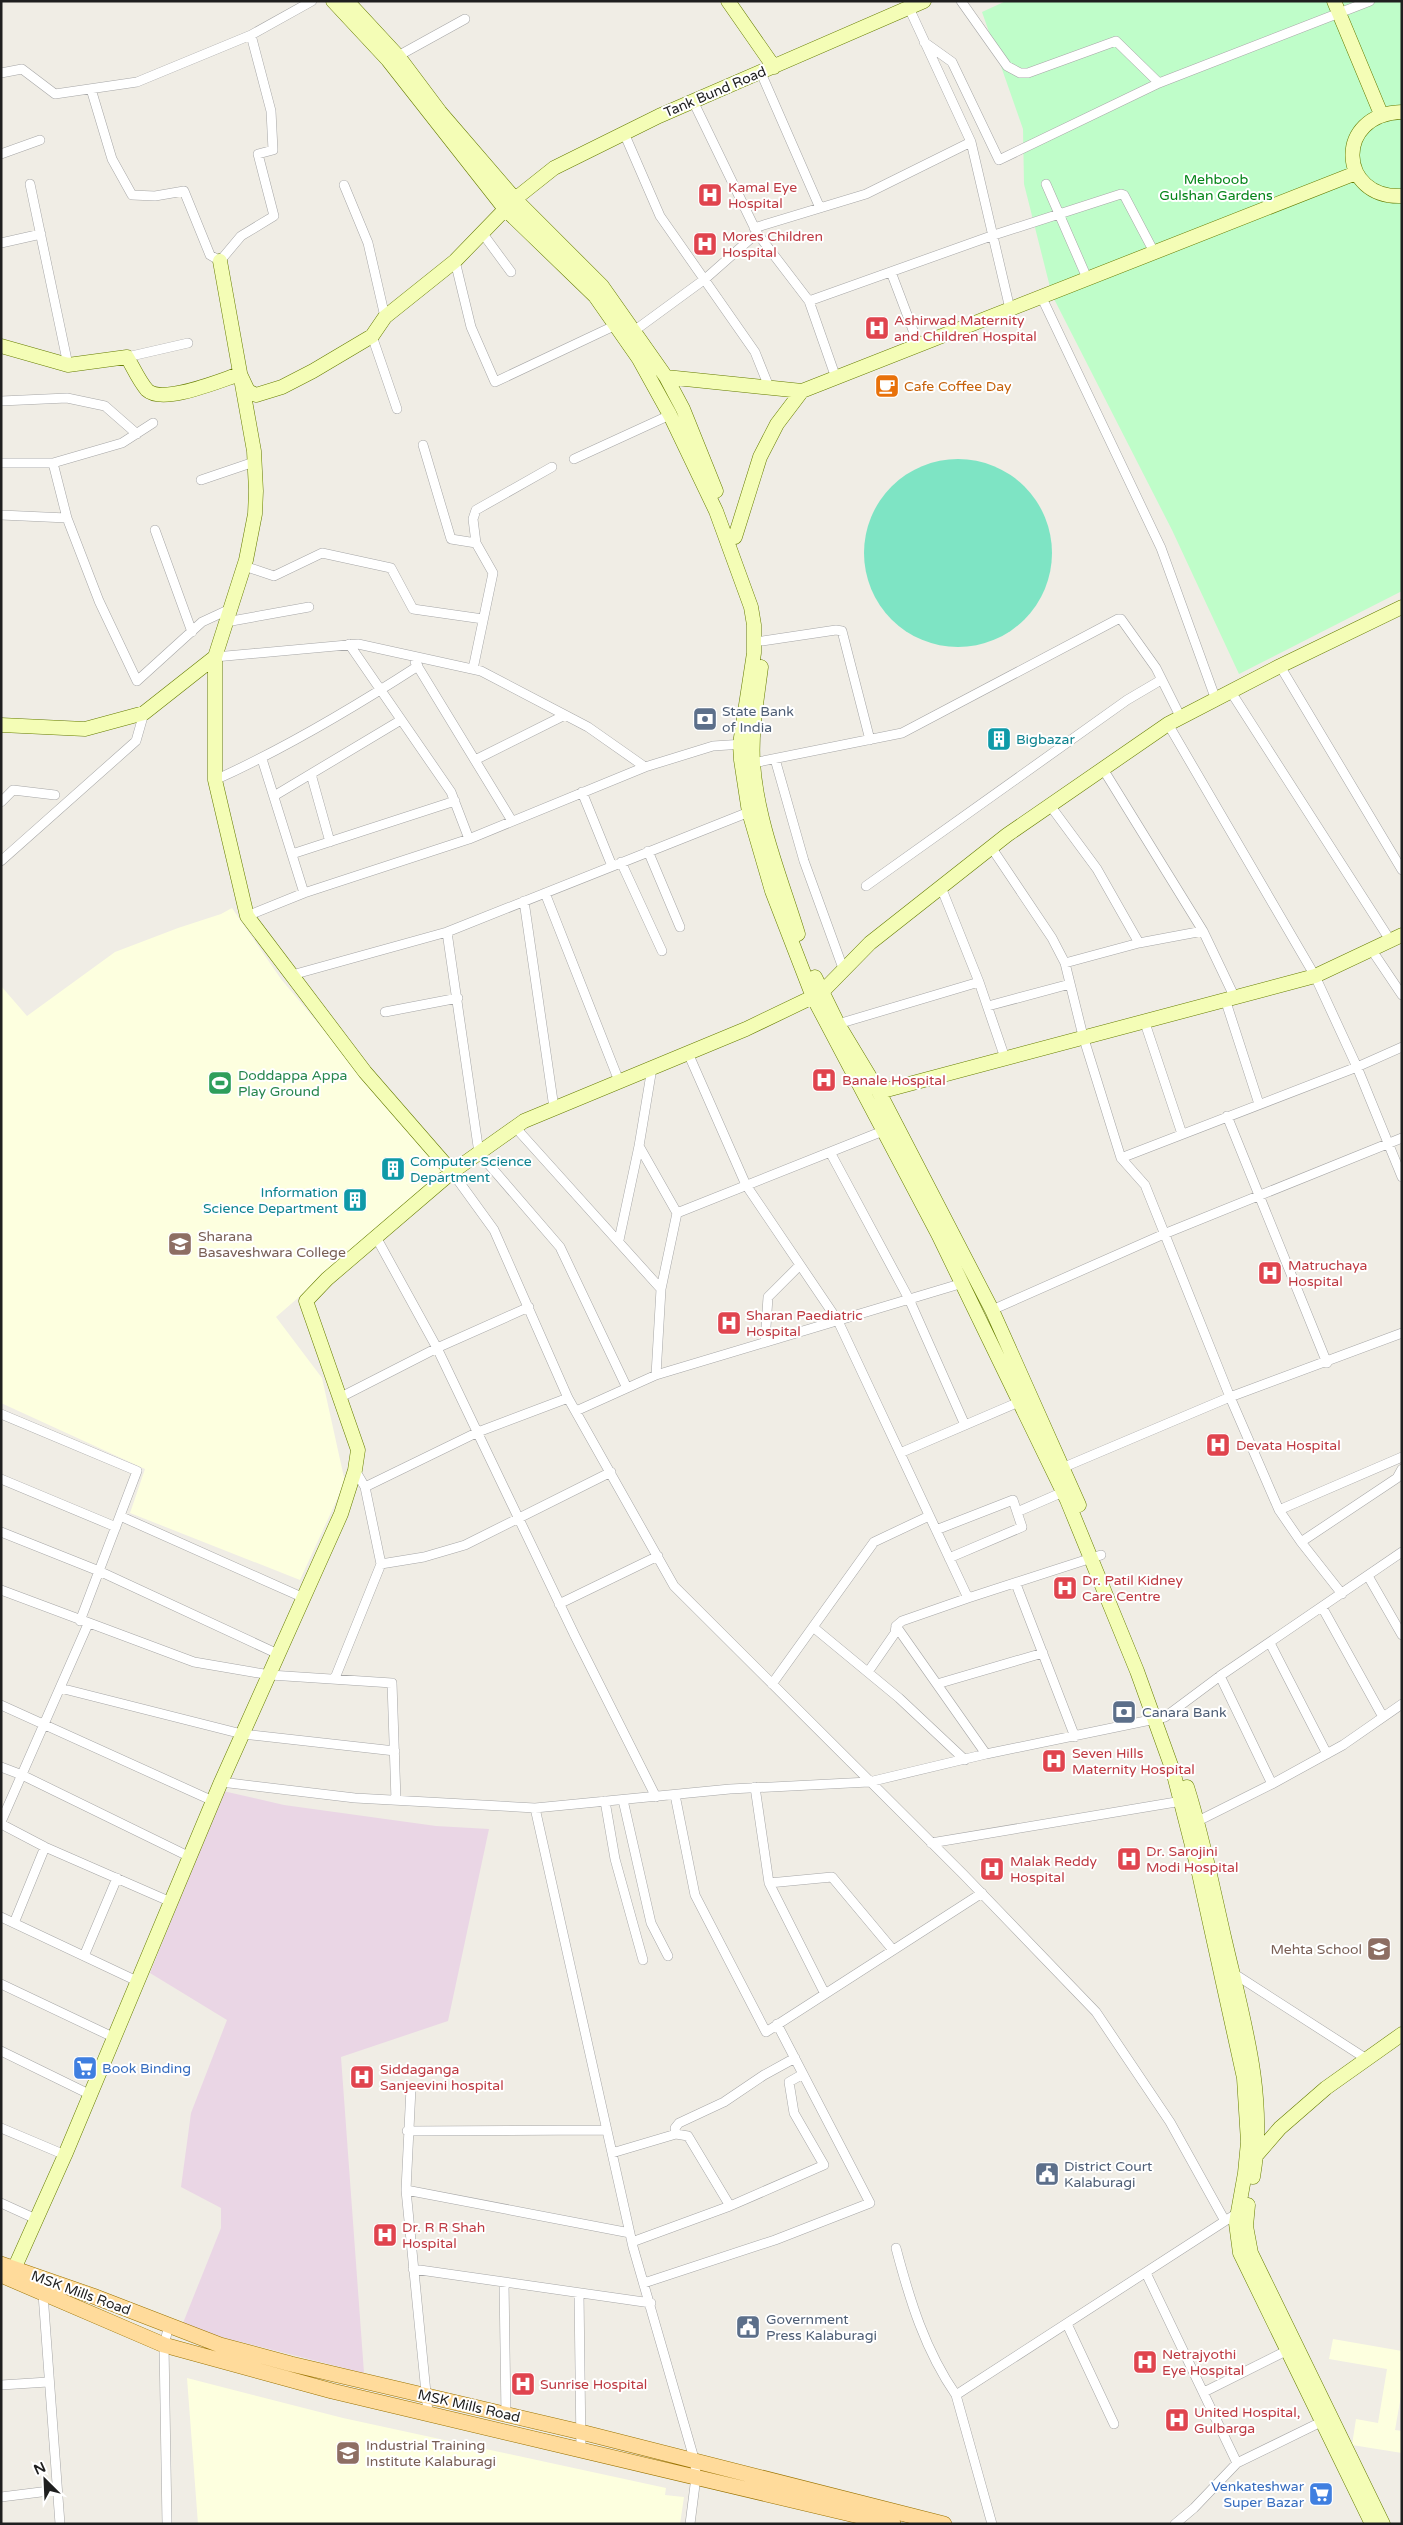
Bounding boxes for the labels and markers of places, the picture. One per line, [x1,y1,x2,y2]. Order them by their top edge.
place label: Kamal Eye Hospital [728,179,797,212]
hospital icon: Kamal Eye Hospital [697,182,723,208]
place label: Mores Children Hospital [722,228,823,261]
hospital icon: Mores Children Hospital [692,231,718,257]
place label: Ashirwad Maternity and Children Hospital [894,312,1037,345]
hospital icon: Ashirwad Maternity and Children Hospital [864,315,890,341]
cafe icon: Cafe Coffee Day [874,373,900,399]
place label: Cafe Coffee Day [904,378,1012,395]
place label: State Bank of India [722,703,794,736]
bank icon: State Bank of India [692,706,718,732]
building icon: Bigbazar [986,726,1012,752]
place label: Bigbazar [1016,731,1075,748]
place label: Doddappa Appa Play Ground [238,1067,347,1100]
hospital icon: Banale Hospital [811,1067,837,1093]
sports icon: Doddappa Appa Play Ground [207,1070,233,1096]
place label: Banale Hospital [842,1072,946,1089]
place label: Computer Science Department [410,1153,532,1186]
building icon: Computer Science Department [380,1156,406,1182]
place label: Information Science Department [203,1184,339,1217]
building icon: Information Science Department [342,1187,368,1213]
place label: Sharana Basaveshwara College [198,1228,346,1261]
school or university icon: Sharana Basaveshwara College [167,1231,193,1257]
place label: Matruchaya Hospital [1288,1257,1368,1290]
hospital icon: Matruchaya Hospital [1257,1260,1283,1286]
place label: Sharan Paediatric Hospital [746,1307,863,1340]
hospital icon: Sharan Paediatric Hospital [716,1310,742,1336]
hospital icon: Devata Hospital [1205,1432,1231,1458]
place label: Devata Hospital [1236,1437,1341,1454]
place label: Dr. Patil Kidney Care Centre [1082,1572,1183,1605]
hospital icon: Dr. Patil Kidney Care Centre [1052,1575,1078,1601]
bank icon: Canara Bank [1111,1699,1137,1725]
place label: Canara Bank [1142,1704,1227,1721]
place label: Seven Hills Maternity Hospital [1072,1745,1195,1778]
hospital icon: Seven Hills Maternity Hospital [1041,1748,1067,1774]
place label: Dr. Sarojini Modi Hospital [1146,1843,1238,1876]
hospital icon: Dr. Sarojini Modi Hospital [1116,1846,1142,1872]
place label: Malak Reddy Hospital [1010,1853,1098,1886]
hospital icon: Malak Reddy Hospital [979,1856,1005,1882]
school or university icon: Mehta School [1366,1936,1392,1962]
place label: Mehta School [1270,1941,1362,1958]
supermarket icon: Book Binding [72,2055,98,2081]
place label: Book Binding [102,2060,191,2077]
place label: Siddaganga Sanjeevini hospital [380,2061,504,2094]
hospital icon: Siddaganga Sanjeevini hospital [349,2064,375,2090]
place label: District Court Kalaburagi [1064,2158,1153,2191]
public building icon: District Court Kalaburagi [1034,2161,1060,2187]
place label: Dr. R R Shah Hospital [402,2219,485,2252]
hospital icon: Dr. R R Shah Hospital [372,2222,398,2248]
place label: Government Press Kalaburagi [766,2311,877,2344]
public building icon: Government Press Kalaburagi [735,2314,761,2340]
place label: Netrajyothi Eye Hospital [1162,2346,1244,2379]
hospital icon: Netrajyothi Eye Hospital [1132,2349,1158,2375]
hospital icon: Sunrise Hospital [510,2371,536,2397]
place label: Sunrise Hospital [540,2376,647,2393]
place label: United Hospital, Gulbarga [1194,2404,1300,2437]
hospital icon: United Hospital, Gulbarga [1164,2407,1190,2433]
place label: Industrial Training Institute Kalaburagi [366,2437,496,2470]
school or university icon: Industrial Training Institute Kalaburagi [335,2440,361,2466]
place label: Venkateshwar Super Bazar [1211,2478,1305,2511]
supermarket icon: Venkateshwar Super Bazar [1308,2481,1334,2507]

